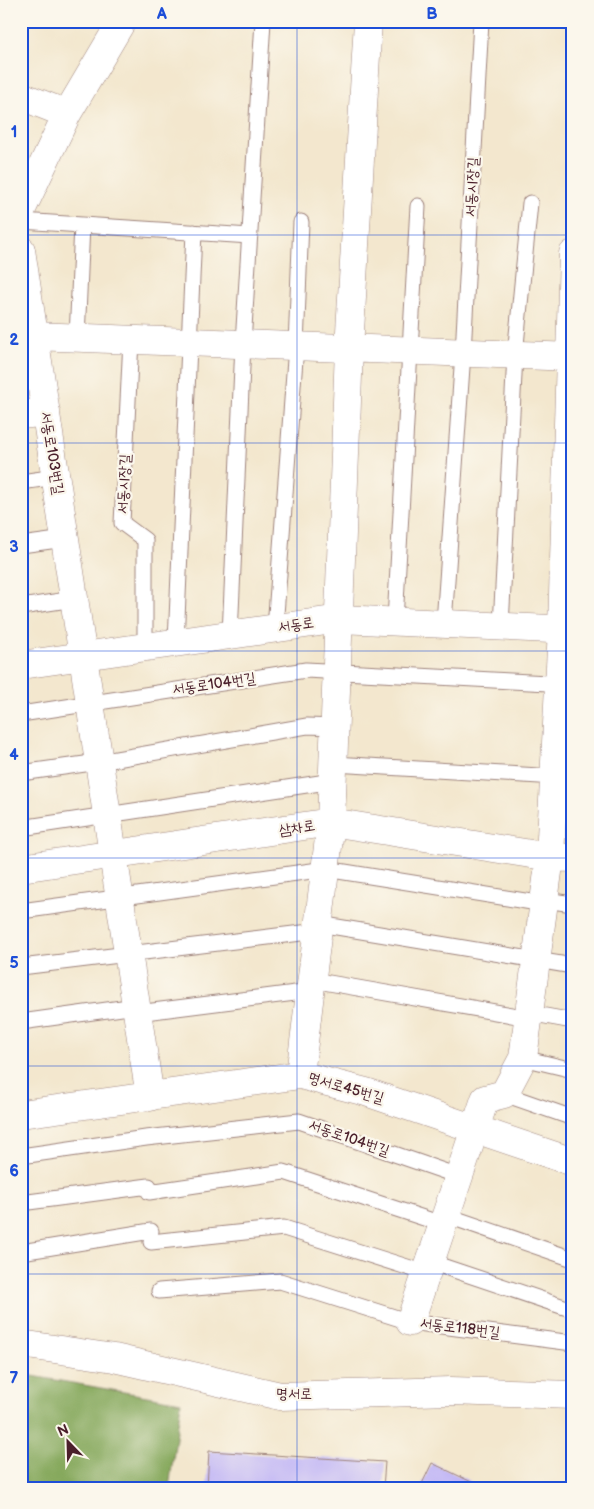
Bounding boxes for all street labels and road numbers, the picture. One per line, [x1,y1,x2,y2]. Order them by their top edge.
street label: 서동시장길 [461,156,483,218]
street label: 서동로103번길 [36,410,68,496]
street label: 서동시장길 [113,453,135,515]
street label: 서동로 [277,613,315,637]
street label: 서동로104번길 [171,669,257,699]
street label: 삼차로 [278,816,316,840]
street label: 명서로45번길 [306,1068,386,1108]
street label: 서동로104번길 [306,1115,392,1161]
street label: 서동로118번길 [419,1314,501,1342]
street label: 명서로 [276,1384,312,1404]

